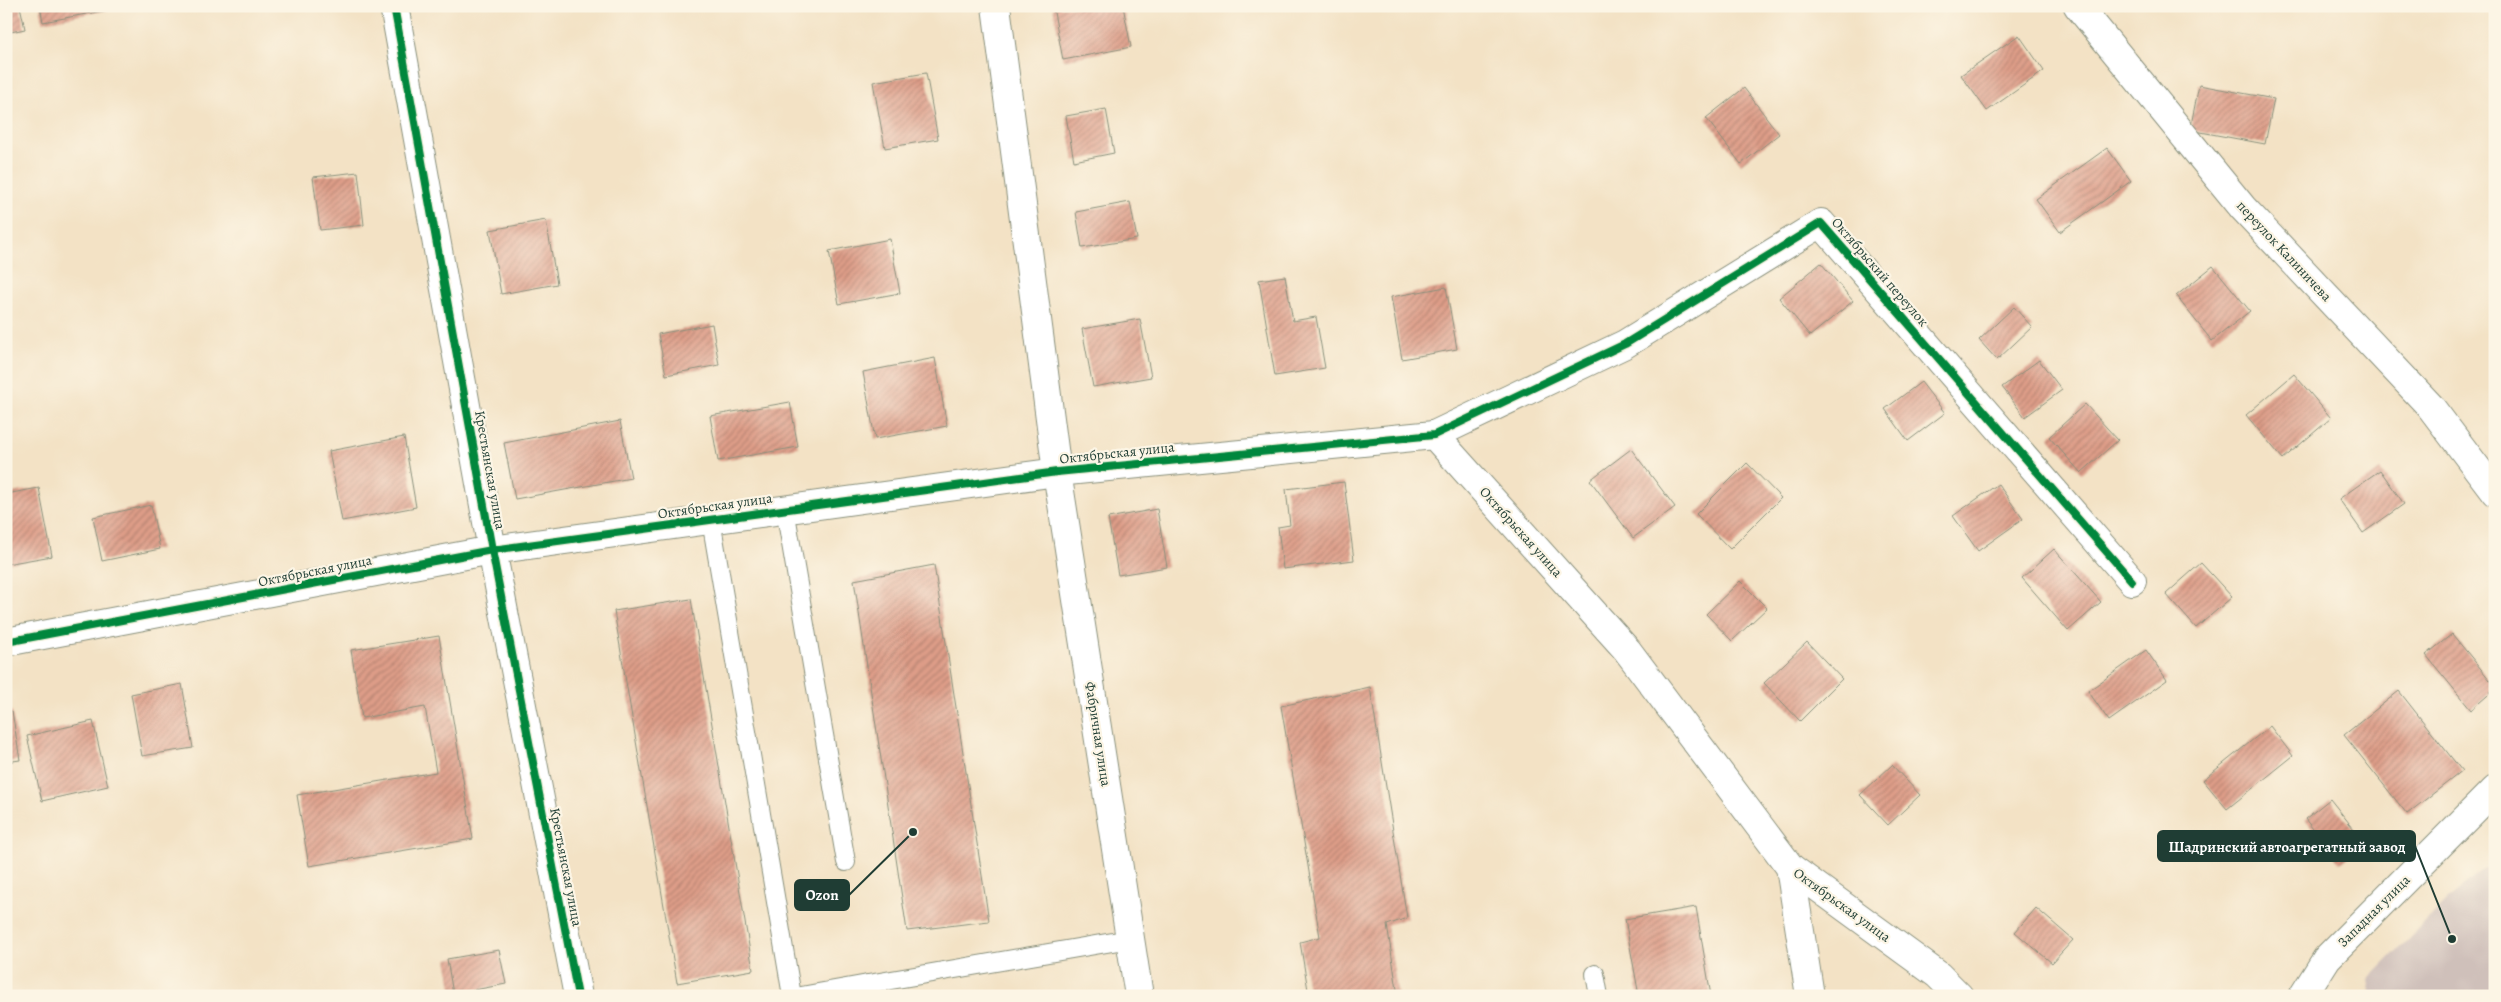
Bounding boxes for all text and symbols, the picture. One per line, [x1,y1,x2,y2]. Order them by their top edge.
street label: переулок Калиничева [2232,196,2336,306]
street label: Октябрьский переулок [1827,213,1933,331]
street label: Крестьянская улица [470,409,510,532]
street label: Октябрьская улица [1059,437,1176,468]
street label: Октябрьская улица [1475,483,1567,582]
street label: Октябрьская улица [656,488,774,523]
street label: Октябрьская улица [256,551,374,591]
street label: Фабричная улица [1080,680,1116,788]
street label: Крестьянская улица [545,806,587,928]
callout: Шадринский автоагрегатный завод [2158,831,2415,861]
text: Шадринский автоагрегатный завод [2169,837,2406,857]
street label: Октябрьская улица [1790,863,1895,947]
street label: Западная улица [2334,870,2415,951]
callout: Ozon [795,880,849,910]
text: Ozon [805,885,839,905]

